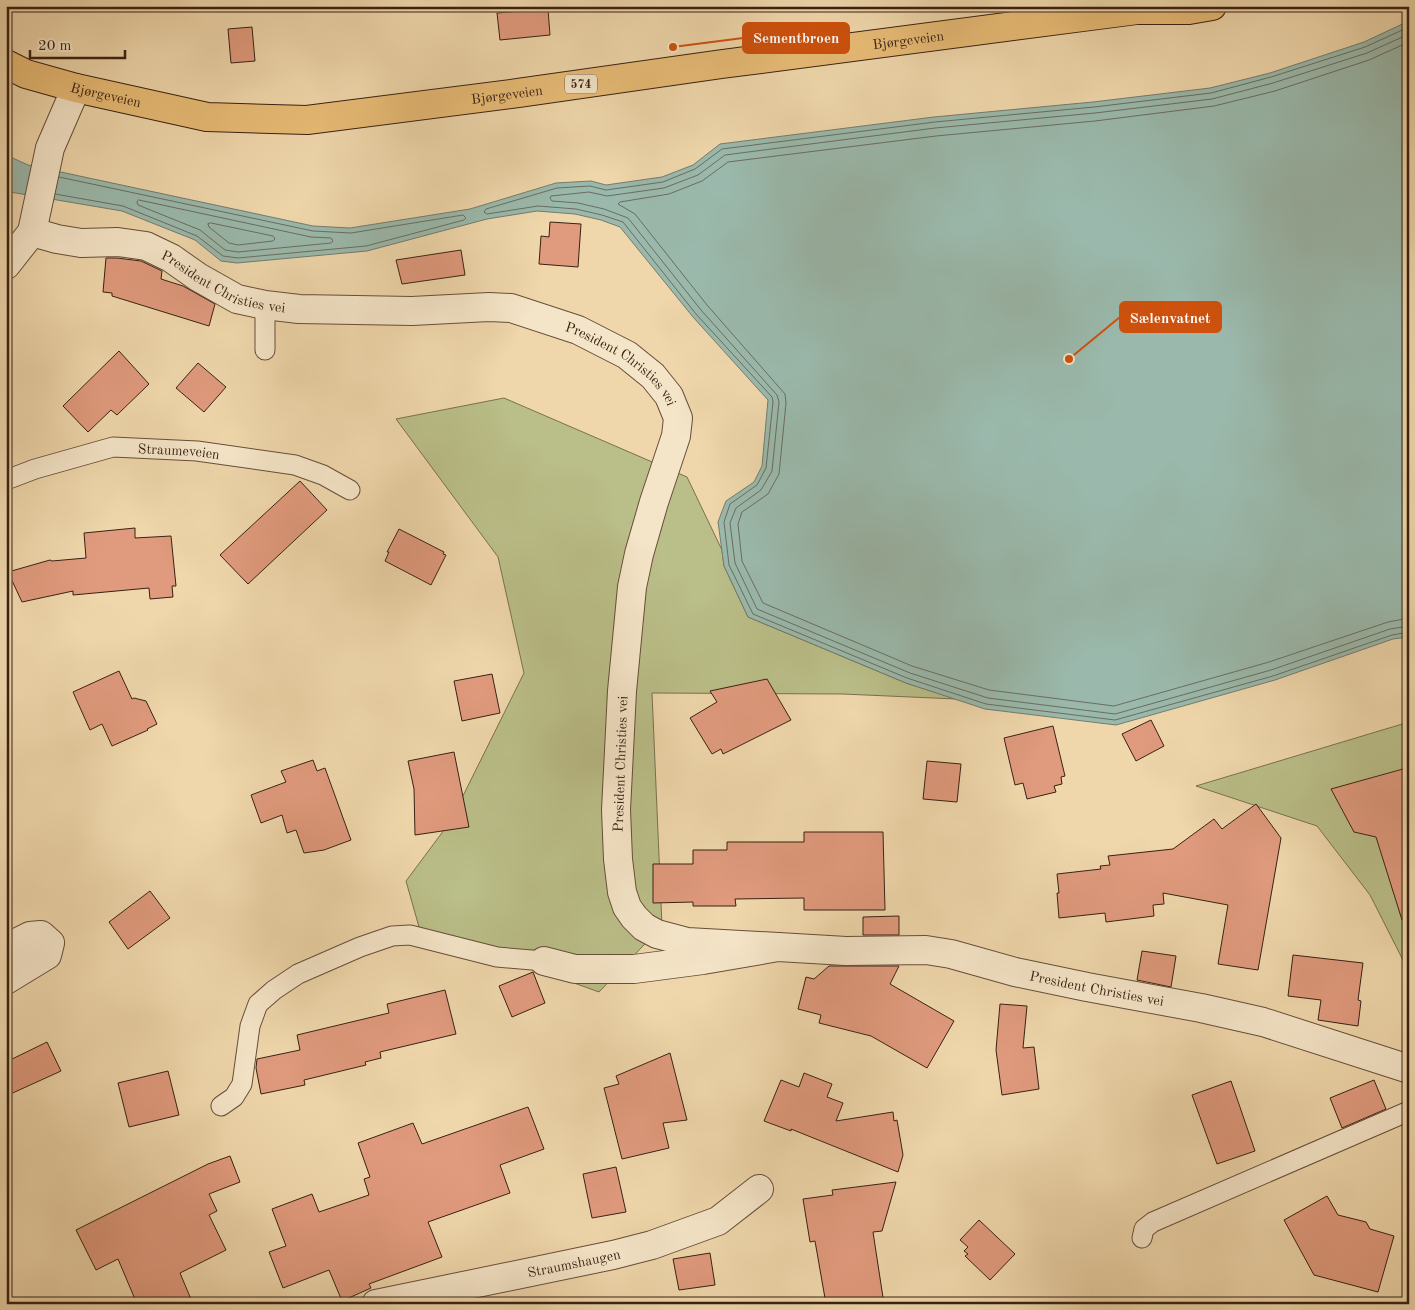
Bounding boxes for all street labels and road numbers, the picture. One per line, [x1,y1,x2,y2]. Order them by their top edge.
street label: Bjørgeveien [872,29,945,52]
road number: 574 [565,74,597,94]
street label: Bjørgeveien [69,81,143,110]
street label: Bjørgeveien [470,84,544,107]
street label: President Christies vei [159,248,286,315]
street label: President Christies vei [563,320,678,408]
street label: Straumeveien [137,442,221,462]
street label: President Christies vei [612,695,630,832]
street label: President Christies vei [1028,969,1165,1009]
street label: Straumshaugen [526,1247,622,1281]

